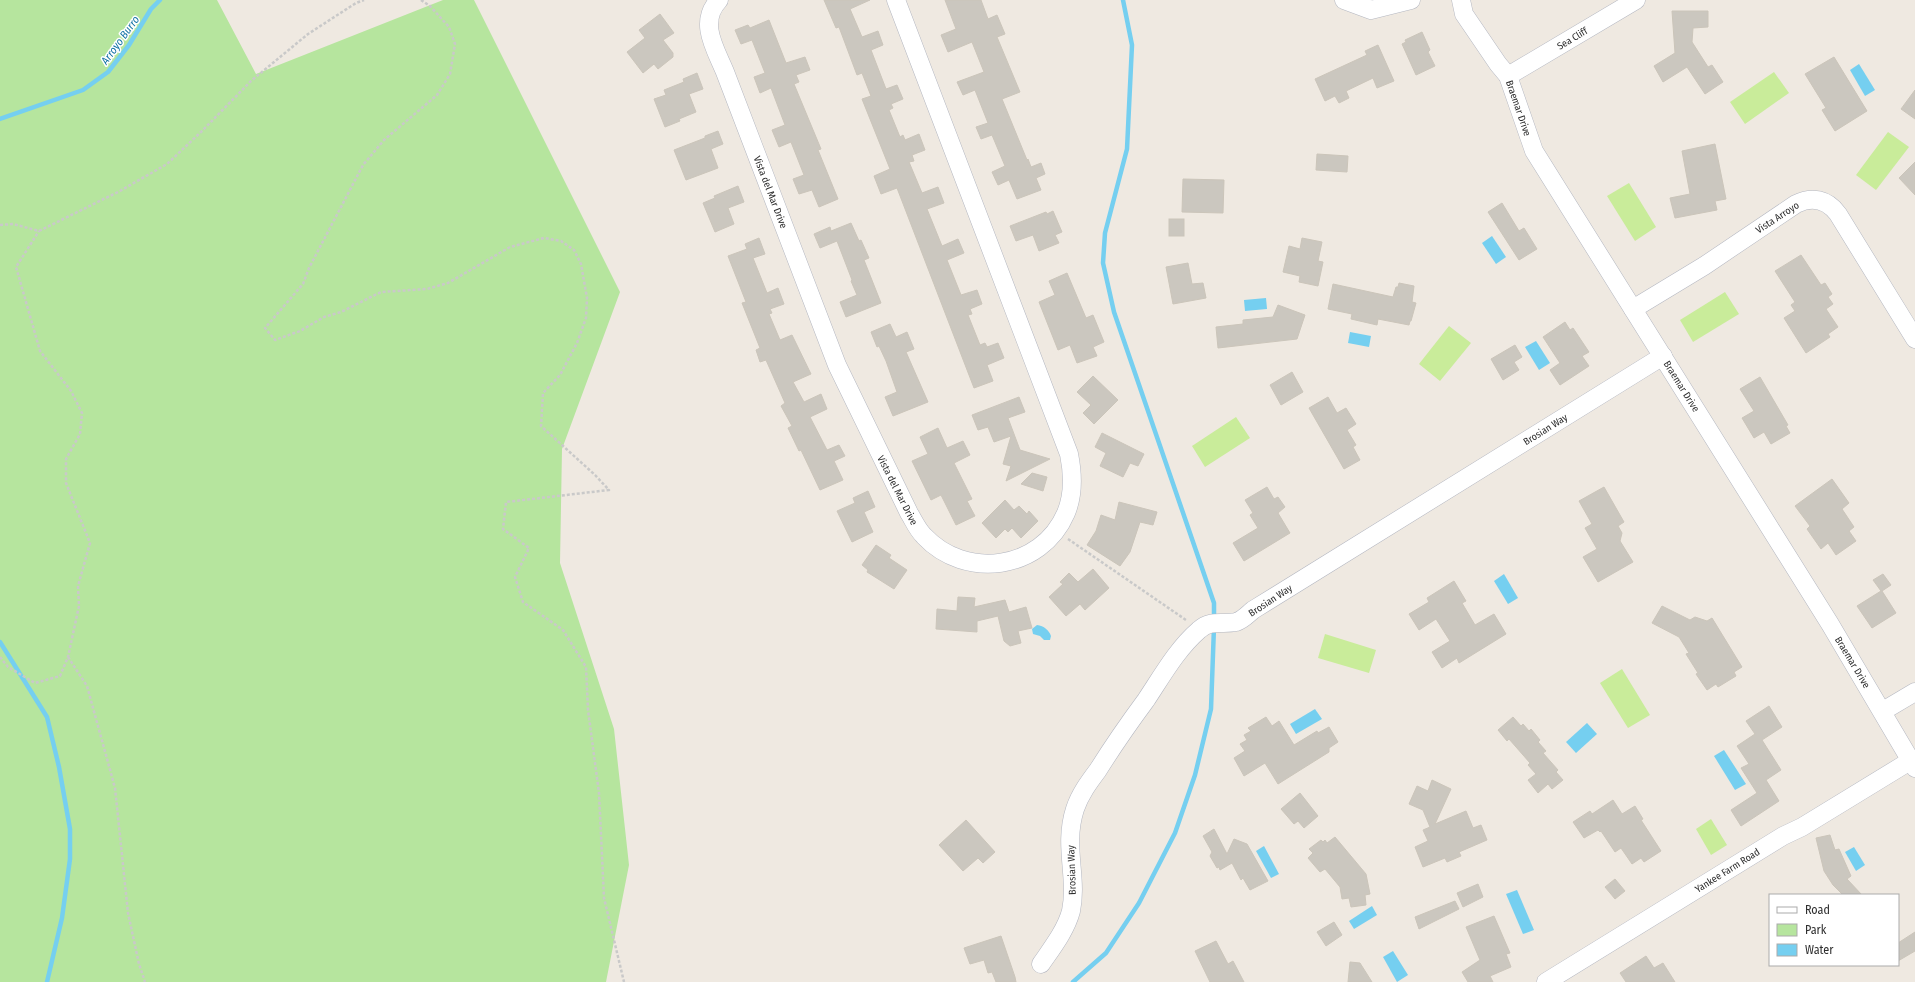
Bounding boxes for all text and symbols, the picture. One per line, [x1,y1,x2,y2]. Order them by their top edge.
water label: Arroyo Burro [98,13,142,68]
street label: Sea Cliff [1555,25,1591,53]
street label: Braemar Drive [1503,79,1533,138]
street label: Vista del Mar Drive [751,154,789,230]
street label: Vista Arroyo [1754,199,1801,236]
street label: Braemar Drive [1661,359,1702,414]
street label: Brosian Way [1521,411,1570,448]
street label: Vista del Mar Drive [874,454,920,527]
street label: Brosian Way [1246,582,1295,619]
street label: Braemar Drive [1832,635,1872,691]
street label: Brosian Way [1065,844,1079,895]
street label: Yankee Farm Road [1693,846,1762,896]
legend [1769,894,1899,966]
text: Road [1805,903,1830,917]
text: Park [1805,923,1827,937]
text: Water [1805,943,1834,957]

